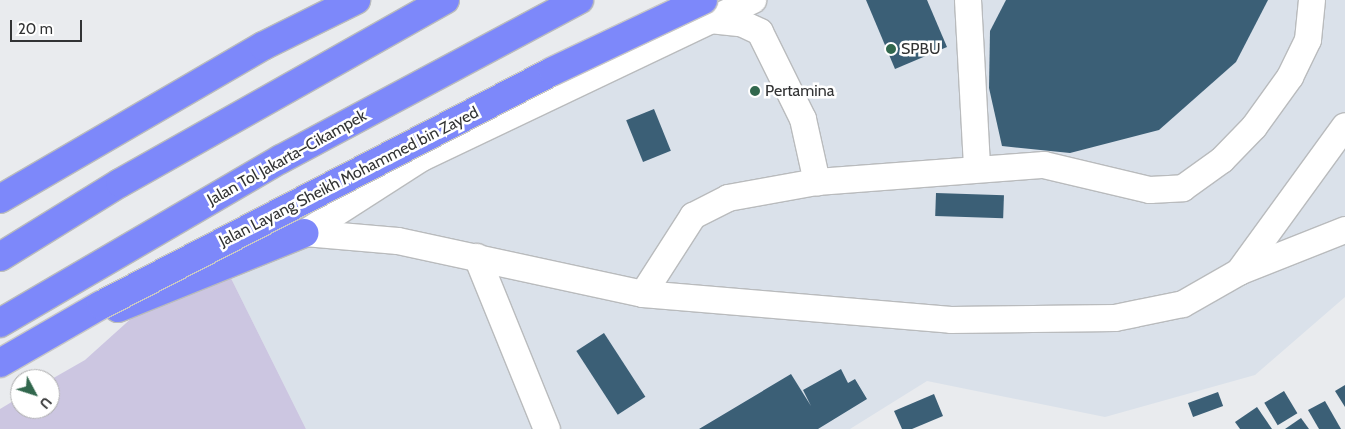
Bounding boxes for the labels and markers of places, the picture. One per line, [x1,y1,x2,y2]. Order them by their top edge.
place label: SPBU [901,39,941,59]
marker: SPBU [885,43,897,55]
place label: Pertamina [765,81,834,101]
marker: Pertamina [749,85,761,97]

